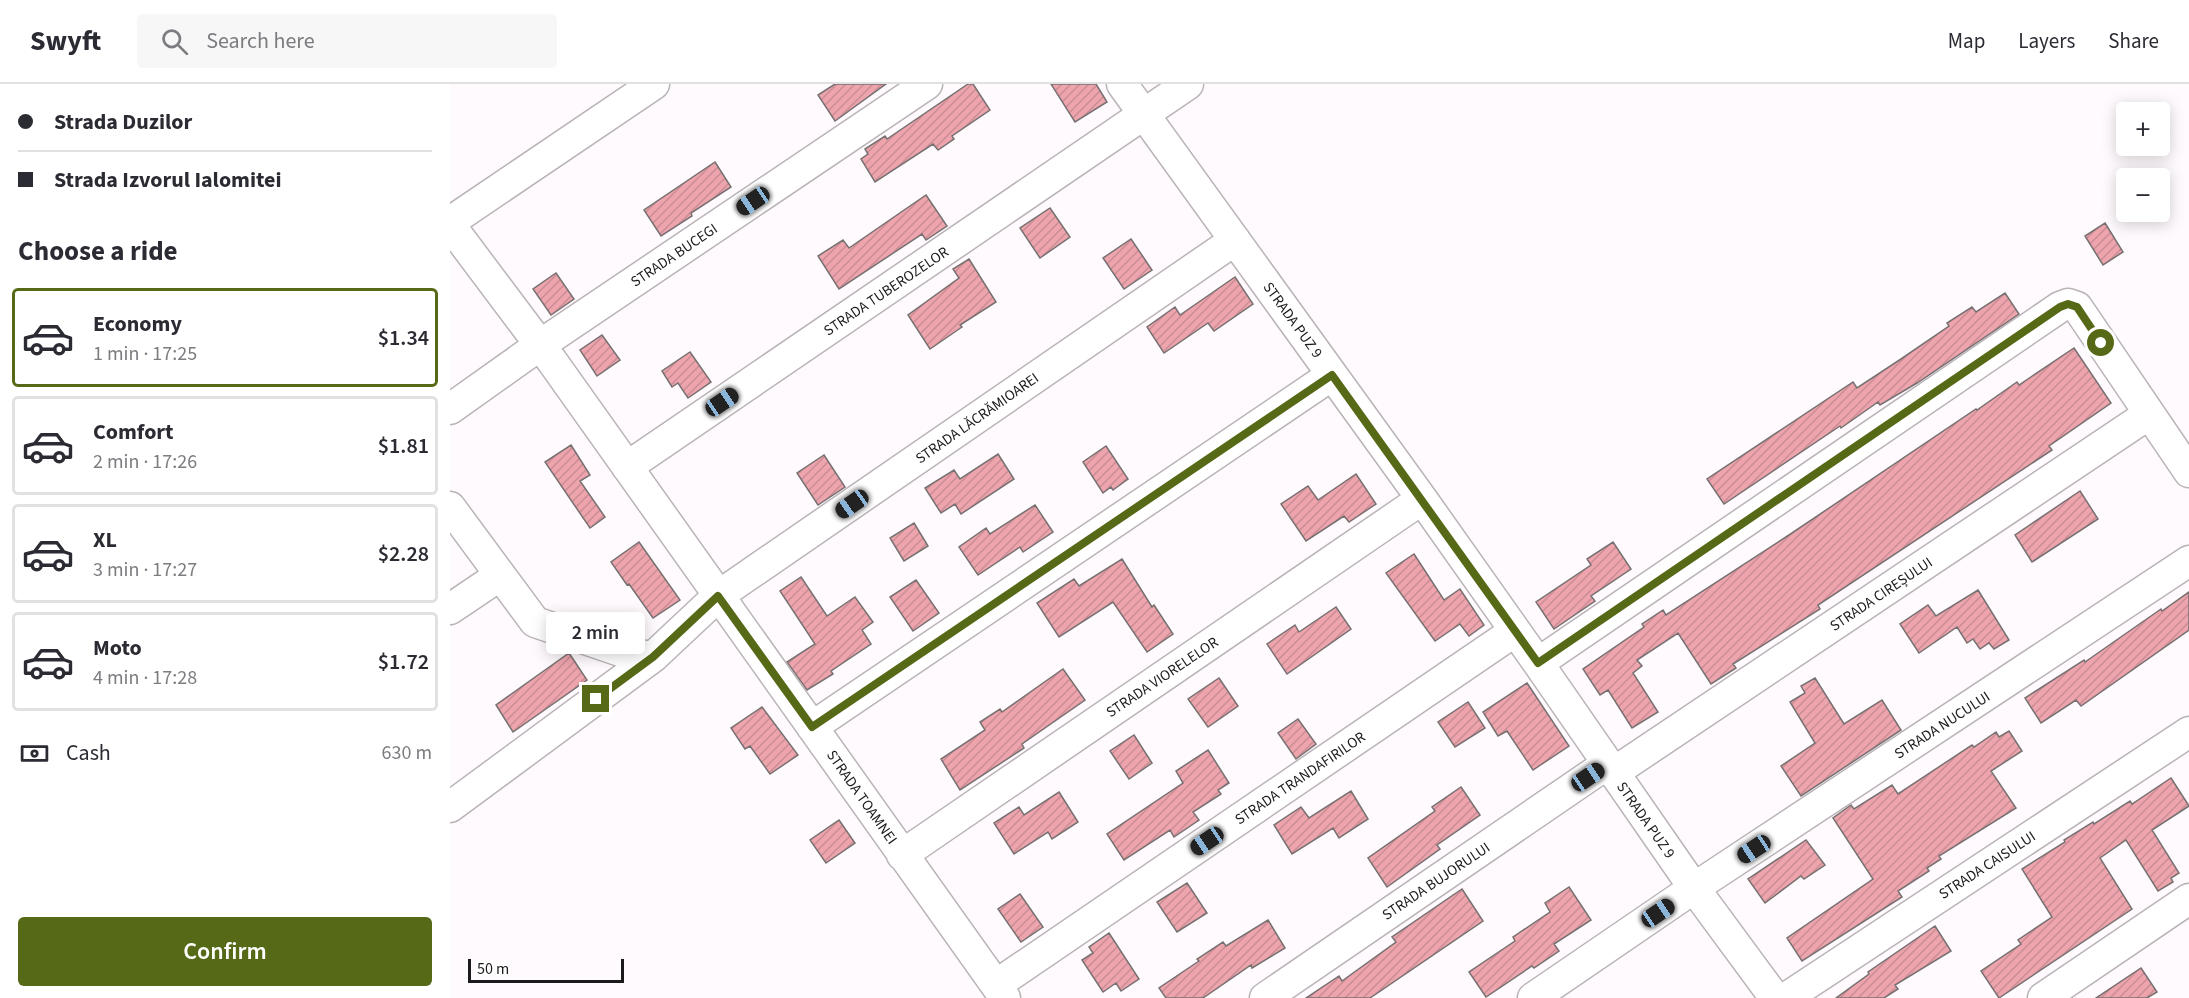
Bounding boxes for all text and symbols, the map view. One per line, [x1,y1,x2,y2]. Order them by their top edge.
search box [137,14,557,68]
text: Swyft [30,21,101,61]
icon: search [158,25,191,58]
text: Search here [206,25,315,57]
text: Map [1948,26,1985,56]
text: Layers [2018,26,2075,56]
text: Share [2108,26,2159,56]
map controls [2116,102,2170,222]
button: + [2116,102,2170,156]
text: Strada Duzilor [54,106,192,138]
text: Strada Izvorul Ialomitei [54,164,282,196]
button: − [2116,168,2170,222]
car [733,183,773,219]
street label: STRADA BUCEGI [627,219,722,292]
text: Choose a ride [18,232,178,271]
street label: STRADA TUBEROZELOR [820,241,953,341]
street label: STRADA PUZ 9 [1258,278,1327,363]
text: Economy [93,308,182,340]
icon: car [21,311,75,365]
text: $1.34 [378,322,429,354]
route start [2087,329,2114,356]
text: 1 min · 17:25 [93,340,197,368]
street label: STRADA LĂCRĂMIOAREI [911,368,1043,469]
car [702,384,742,420]
text: Comfort [93,416,174,448]
icon: car [21,419,75,473]
text: $1.81 [378,430,429,462]
text: 2 min · 17:26 [93,448,197,476]
car [832,486,872,522]
text: XL [93,524,117,556]
icon: car [21,527,75,581]
text: $2.28 [378,538,429,570]
street label: STRADA CIREȘULUI [1826,552,1937,637]
text: 3 min · 17:27 [93,556,197,584]
callout: 2 min [546,612,645,654]
text: 2 min [572,619,619,647]
text: Moto [93,632,142,664]
street label: STRADA VIORELELOR [1102,632,1223,723]
icon: car [21,635,75,689]
text: $1.72 [378,646,429,678]
text: 4 min · 17:28 [93,664,197,692]
route end [582,685,609,712]
street label: STRADA NUCULUI [1890,687,1994,764]
street label: STRADA TRANDAFIRILOR [1231,727,1370,830]
icon: cash [18,737,51,770]
text: Cash [66,737,111,769]
text: 630 m [382,739,432,767]
street label: STRADA TOAMNEI [821,746,902,849]
car [1568,759,1608,795]
street label: STRADA PUZ 9 [1611,778,1680,863]
car [1187,823,1227,859]
street label: STRADA CAISULUI [1935,826,2040,905]
car [1734,832,1774,866]
street label: STRADA BUJORULUI [1378,837,1494,925]
car [1638,895,1678,931]
button: Confirm [18,917,432,986]
scale bar [468,956,624,984]
text: 50 m [477,958,509,980]

